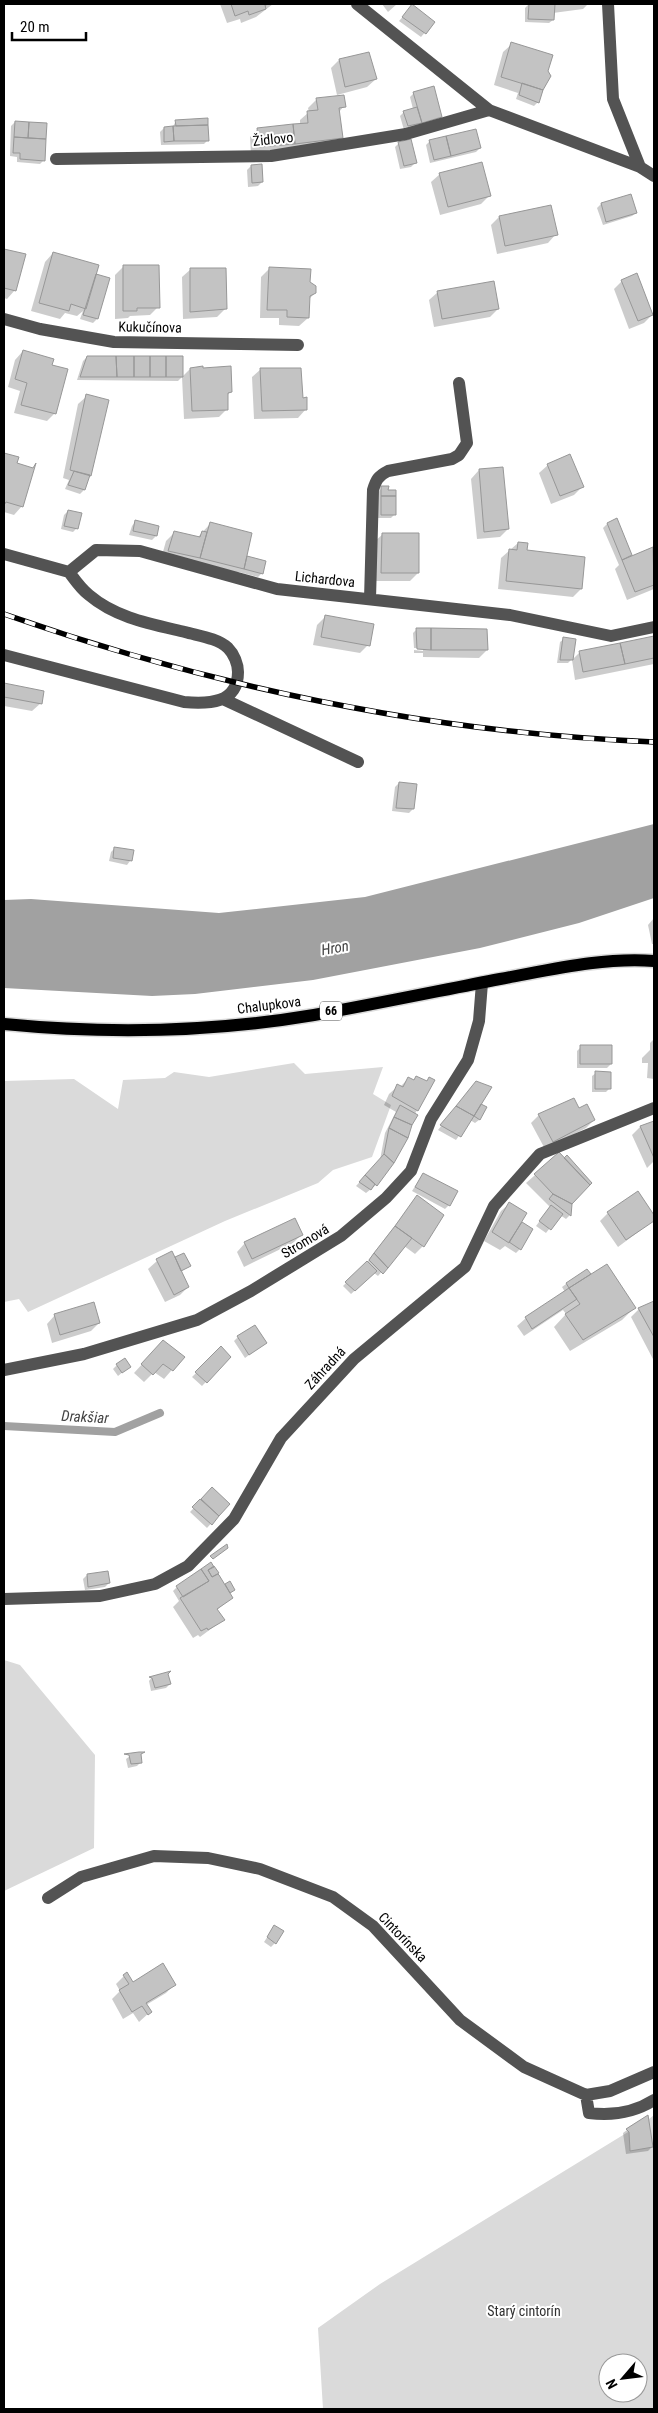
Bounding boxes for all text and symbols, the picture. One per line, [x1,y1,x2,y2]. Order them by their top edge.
scale bar [12,10,86,42]
text: 20 m [20,18,50,36]
street label: Židlovo [252,128,294,149]
street label: Kukučínova [118,318,182,336]
street label: Lichardova [294,568,356,590]
water label: Hron [320,937,350,959]
street label: Chalupkova [236,993,302,1017]
road number: 66 [320,1001,342,1020]
street label: Stromová [278,1221,332,1261]
street label: Záhradná [301,1344,349,1392]
water label: Drakšiar [61,1407,110,1427]
street label: Cintorínska [375,1909,431,1965]
park label: Starý cintorín [487,2303,561,2319]
north arrow [598,2353,648,2403]
text: N [602,2377,621,2392]

